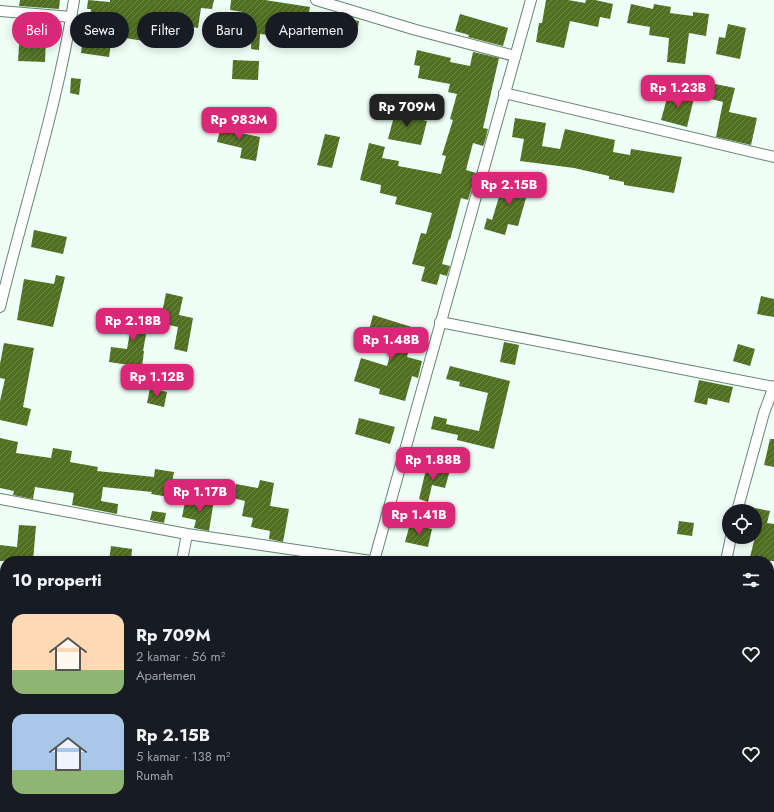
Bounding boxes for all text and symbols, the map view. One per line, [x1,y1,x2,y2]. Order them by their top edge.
chip: Beli [12,12,62,48]
chip: Sewa [70,12,129,48]
chip: Filter [137,12,194,48]
chip: Baru [202,12,257,48]
chip: Apartemen [265,12,358,48]
pin: Rp 1.23B [637,75,719,109]
text: Rp 1.23B [650,78,706,97]
pin: Rp 709M [370,94,444,128]
text: Rp 709M [378,97,436,116]
pin: Rp 983M [202,107,276,141]
text: Rp 983M [211,110,267,129]
pin: Rp 2.15B [468,172,550,206]
text: Rp 2.15B [481,175,537,194]
pin: Rp 2.18B [92,308,174,342]
text: Rp 2.18B [105,311,161,330]
pin: Rp 1.48B [350,327,432,361]
text: Rp 1.48B [363,330,420,349]
pin: Rp 1.12B [116,364,198,398]
text: Rp 1.12B [130,367,184,386]
pin: Rp 1.88B [392,447,474,481]
text: Rp 1.88B [405,450,461,469]
pin: Rp 1.17B [159,479,241,513]
text: Rp 1.17B [173,482,227,501]
pin: Rp 1.41B [378,502,460,536]
map controls [722,504,762,544]
button: locate [722,504,762,544]
text: Rp 1.41B [391,505,447,524]
text: 10 properti [12,568,102,592]
icon: filters [740,569,762,591]
text: Rp 709M [136,623,211,647]
icon: home [44,630,92,678]
icon: heart [740,643,762,665]
text: 2 kamar · 56 m² [136,647,225,666]
text: Apartemen [136,666,196,685]
text: Rp 2.15B [136,723,210,747]
icon: home [44,730,92,778]
icon: heart [740,743,762,765]
text: 5 kamar · 138 m² [136,747,230,766]
text: Rumah [136,766,173,785]

